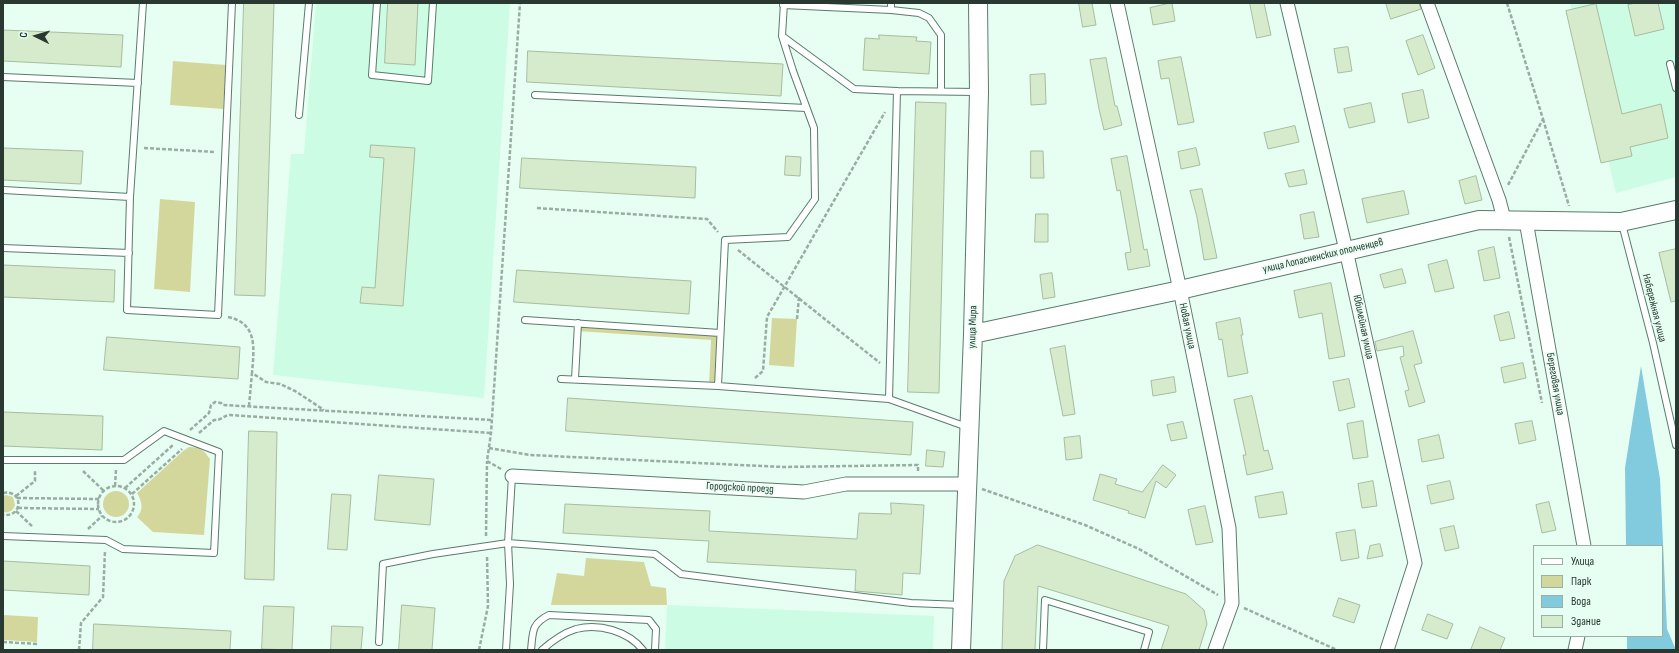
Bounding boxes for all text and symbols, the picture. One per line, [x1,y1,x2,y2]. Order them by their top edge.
north arrow [16,16,56,56]
text: С [17,32,30,38]
street label: улица Лопасненских ополченцев [1261,236,1385,276]
street label: Набережная улица [1639,272,1669,344]
street label: Юбилейная улица [1350,293,1376,361]
street label: Новая улица [1176,302,1198,350]
street label: улица Мира [966,305,980,349]
street label: Береговая улица [1543,352,1567,416]
street label: Городской проезд [706,480,774,496]
legend [1533,545,1663,637]
text: Улица [1571,554,1594,569]
text: Парк [1571,574,1591,589]
text: Вода [1571,594,1591,609]
text: Здание [1571,614,1601,629]

